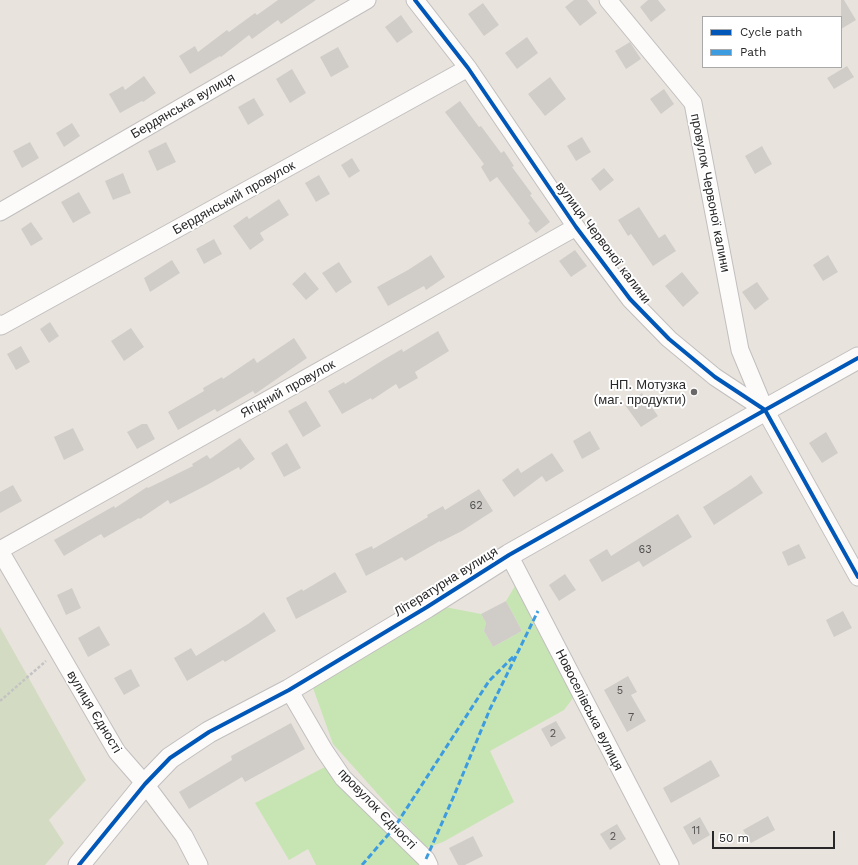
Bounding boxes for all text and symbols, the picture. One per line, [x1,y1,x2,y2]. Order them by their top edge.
legend [702,16,842,68]
text: Cycle path [740,25,802,39]
text: Path [740,45,766,59]
street label: Бердянська вулиця [128,70,238,142]
street label: провулок Червоної калини [687,112,733,274]
street label: Бердянський провулок [170,158,298,238]
street label: вулиця Червоної калини [552,179,654,307]
street label: Ягідний провулок [238,357,338,421]
place label: НП. Мотузка (маг. продукти) [594,377,686,408]
marker: НП. Мотузка (маг. продукти) [689,387,699,397]
house number: 62 [469,499,483,513]
house number: 63 [638,543,652,557]
street label: Літературна вулиця [391,544,501,620]
street label: Новоселівська вулиця [552,647,626,773]
street label: вулиця Єдності [63,668,125,756]
house number: 5 [617,684,623,698]
house number: 7 [628,711,634,725]
house number: 2 [550,727,556,741]
street label: провулок Єдності [335,765,419,853]
scale bar [714,823,837,849]
house number: 11 [692,824,700,838]
house number: 2 [610,830,616,844]
text: 50 m [719,831,749,845]

